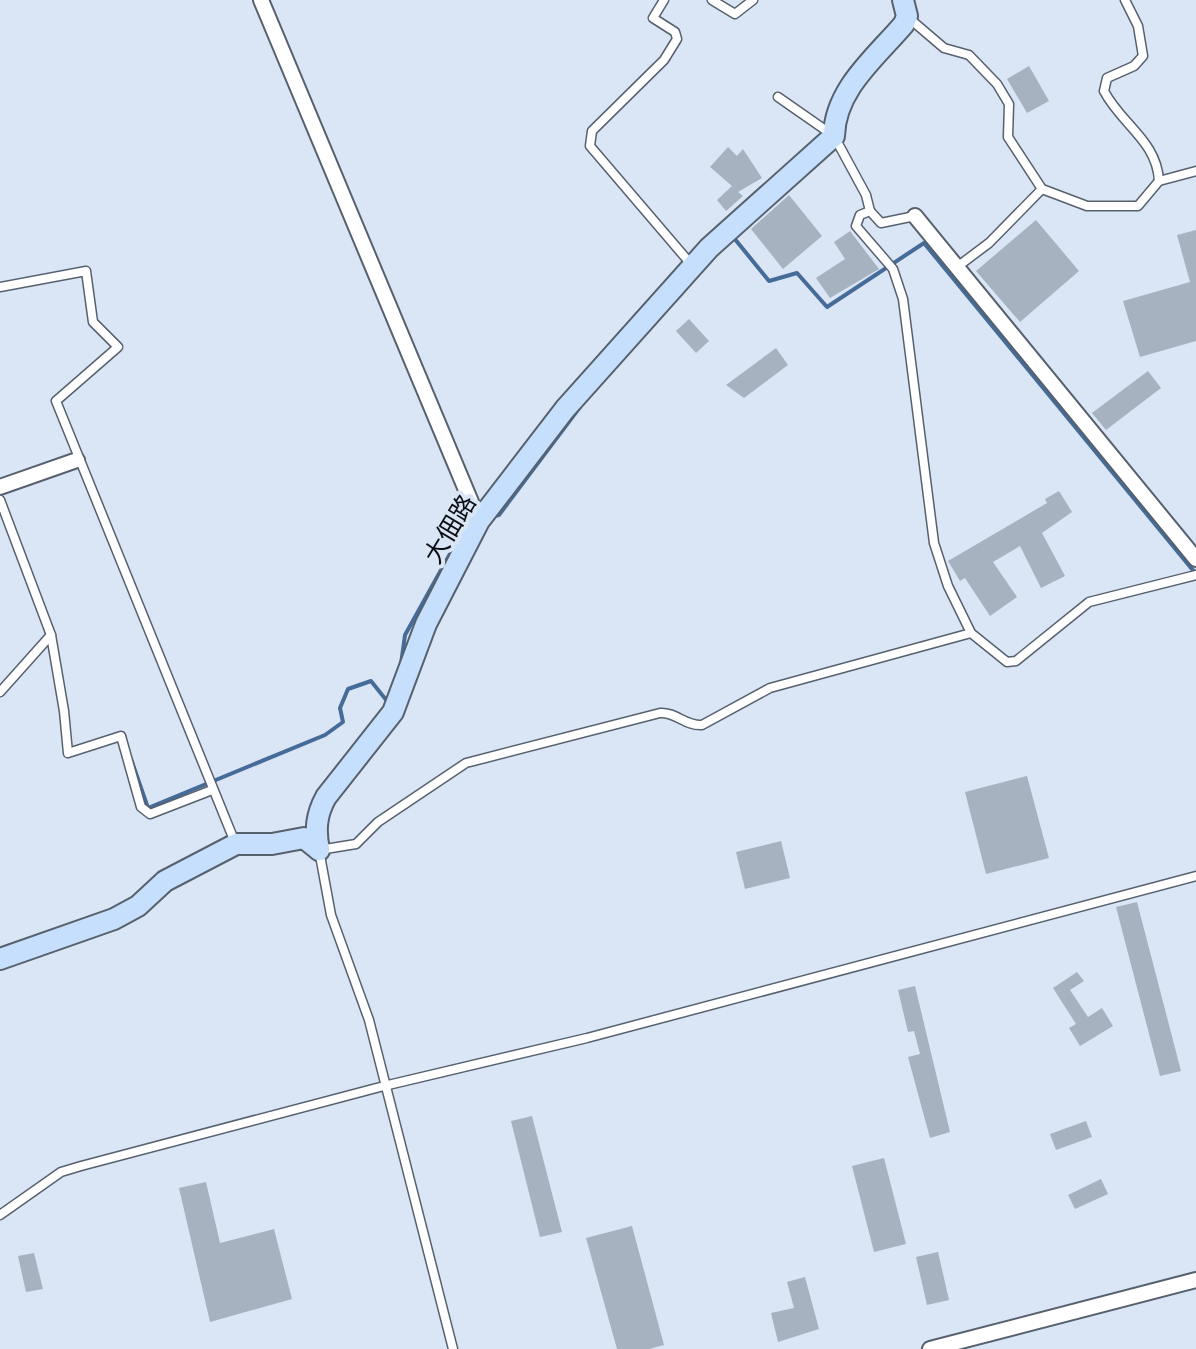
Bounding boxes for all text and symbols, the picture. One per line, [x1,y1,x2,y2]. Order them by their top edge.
street label: 大佃路 [418,489,482,569]

